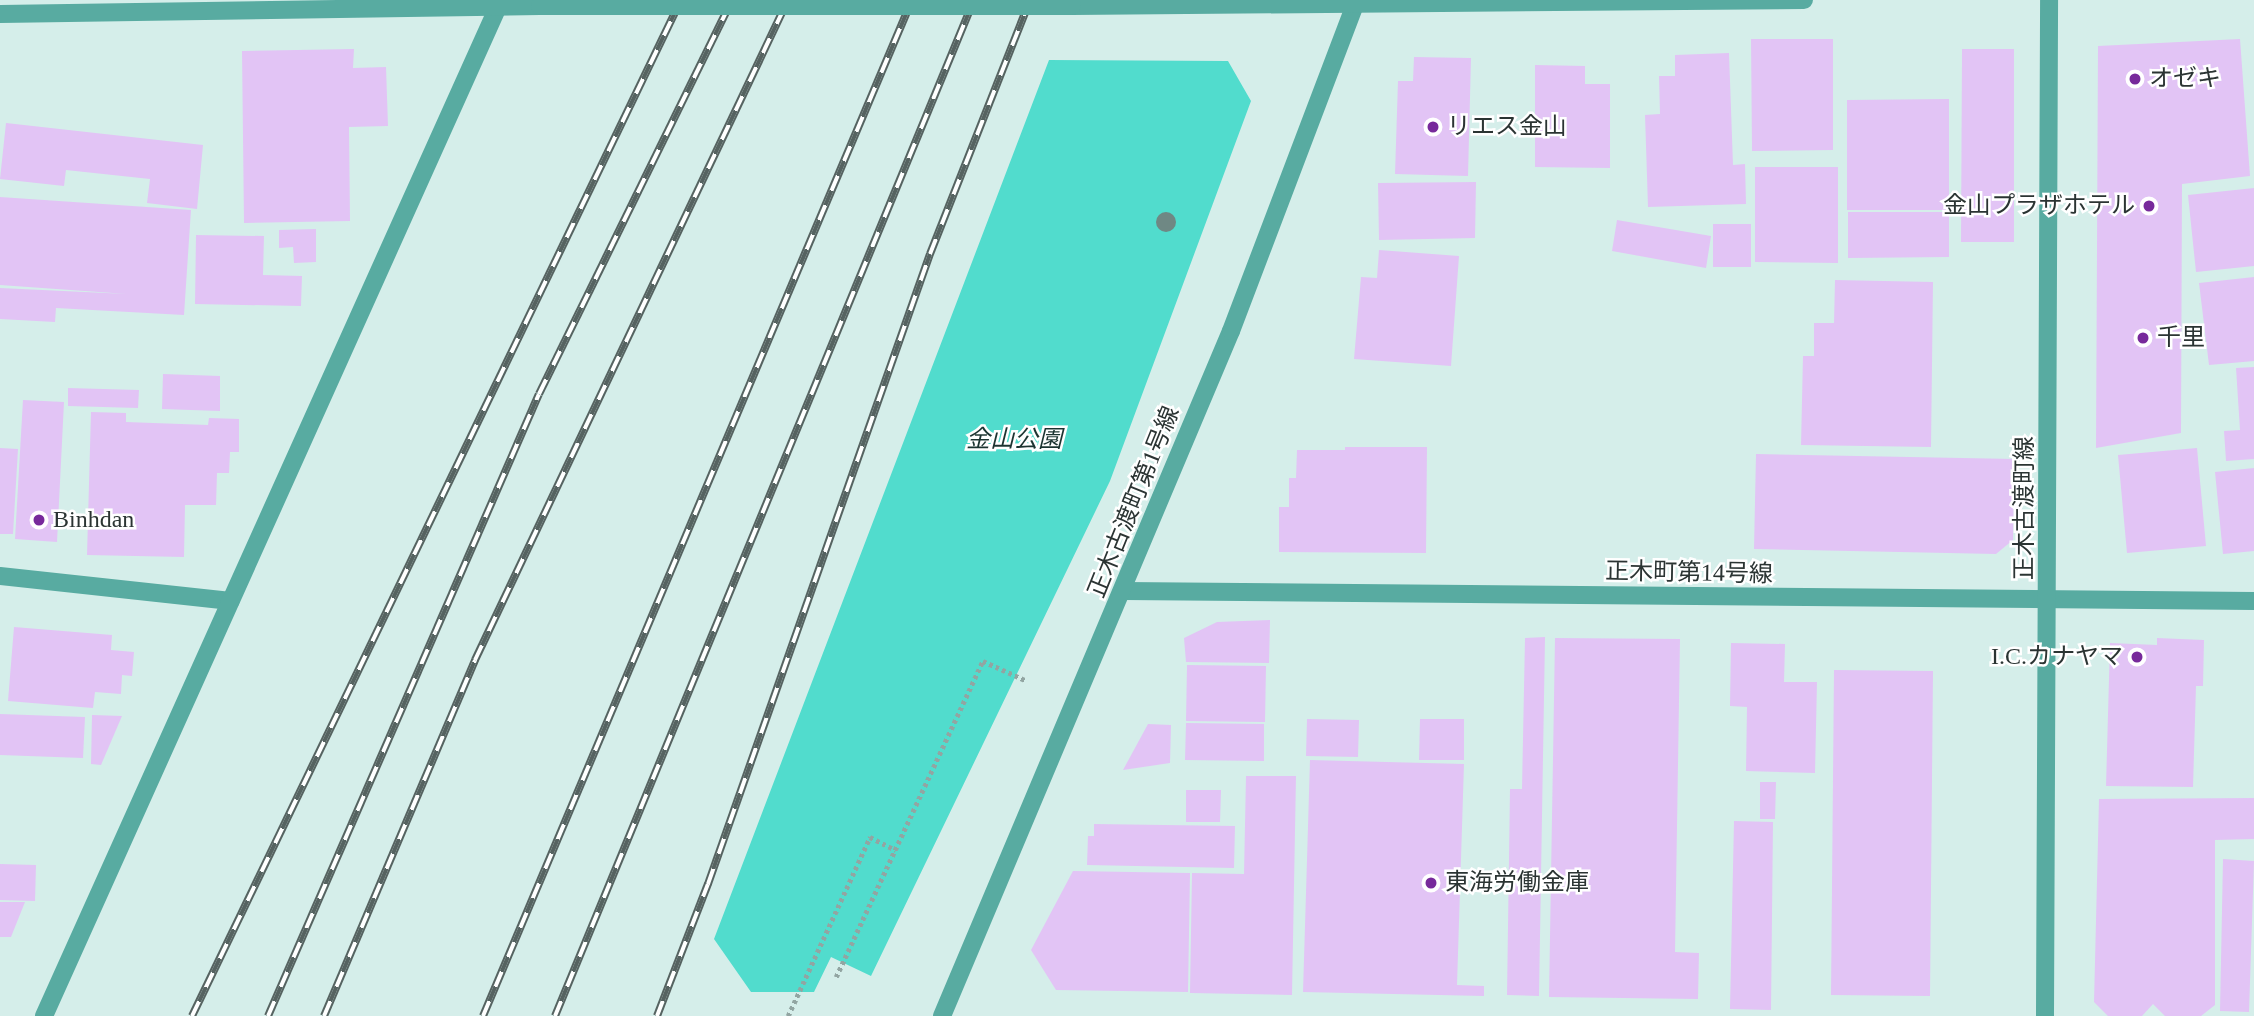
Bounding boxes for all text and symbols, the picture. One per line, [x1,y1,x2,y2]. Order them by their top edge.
place label: オゼキ [2149,65,2221,93]
marker: オゼキ [2127,71,2143,87]
place label: リエス金山 [1447,113,1567,141]
marker: リエス金山 [1425,119,1441,135]
place label: 金山プラザホテル [1943,192,2135,220]
marker: 金山プラザホテル [2141,198,2157,214]
place label: 千里 [2157,324,2205,352]
marker: 千里 [2135,330,2151,346]
street label: 正木古渡町第1号線 [1082,402,1186,602]
park label: 金山公園 [966,426,1062,454]
street label: 正木古渡町線 [2011,436,2039,580]
place label: Binhdan [53,506,134,534]
marker: Binhdan [31,512,47,528]
street label: 正木町第14号線 [1605,557,1773,589]
place label: I.C.カナヤマ [1991,643,2123,671]
marker: I.C.カナヤマ [2129,649,2145,665]
place label: 東海労働金庫 [1445,869,1589,897]
marker: 東海労働金庫 [1423,875,1439,891]

